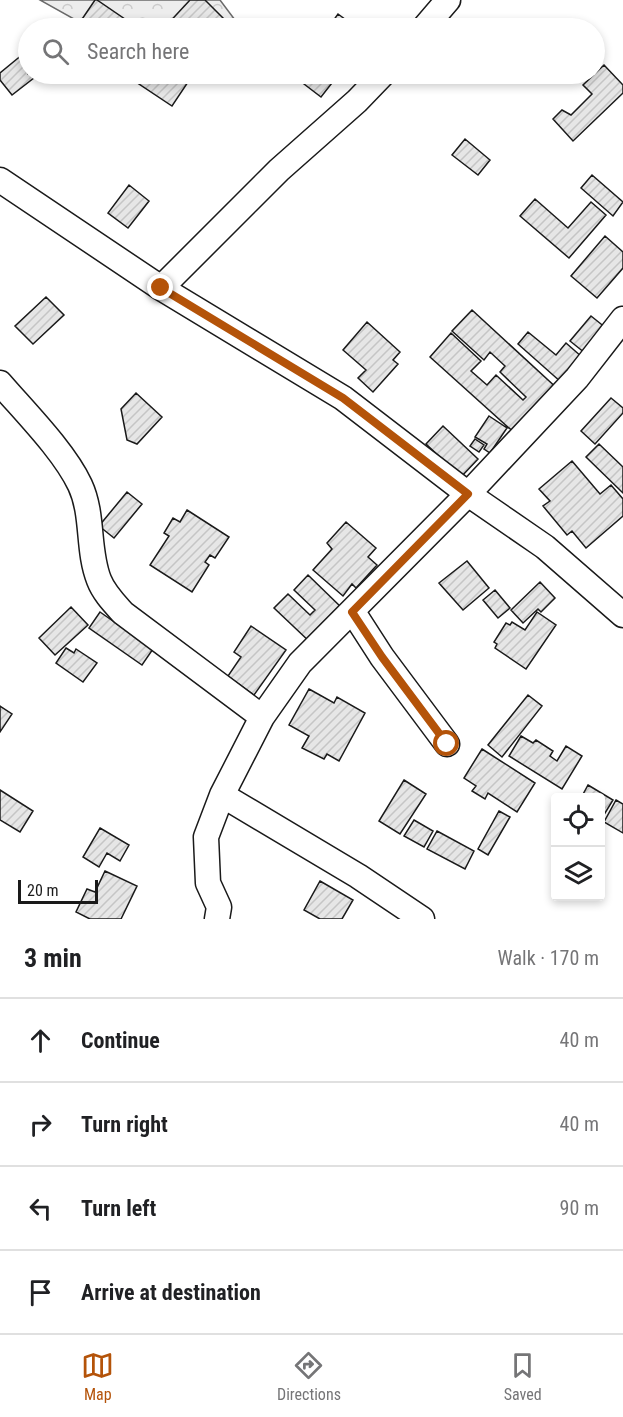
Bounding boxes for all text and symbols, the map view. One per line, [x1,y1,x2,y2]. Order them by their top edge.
search box [18,18,605,84]
icon: search [39,35,72,68]
text: Search here [87,39,189,64]
route end [147,274,173,300]
route start [433,730,459,756]
map controls [551,793,605,901]
button: locate [551,793,605,847]
button: layers [551,847,605,901]
scale bar [18,877,98,904]
text: 20 m [27,881,59,900]
text: 3 min [24,943,82,973]
text: Walk · 170 m [498,946,599,970]
icon: ahead [24,1024,57,1057]
text: Continue [81,1028,160,1053]
text: 40 m [560,1028,599,1052]
icon: right [24,1108,57,1141]
text: Turn right [81,1112,168,1137]
text: 40 m [560,1112,599,1136]
icon: left [24,1192,57,1225]
text: Turn left [81,1196,156,1221]
text: 90 m [560,1196,599,1220]
icon: arrive [24,1276,57,1309]
text: Arrive at destination [81,1280,261,1305]
tab: Map [81,1349,114,1404]
tab: Directions [277,1349,341,1404]
tab: Saved [504,1349,542,1404]

